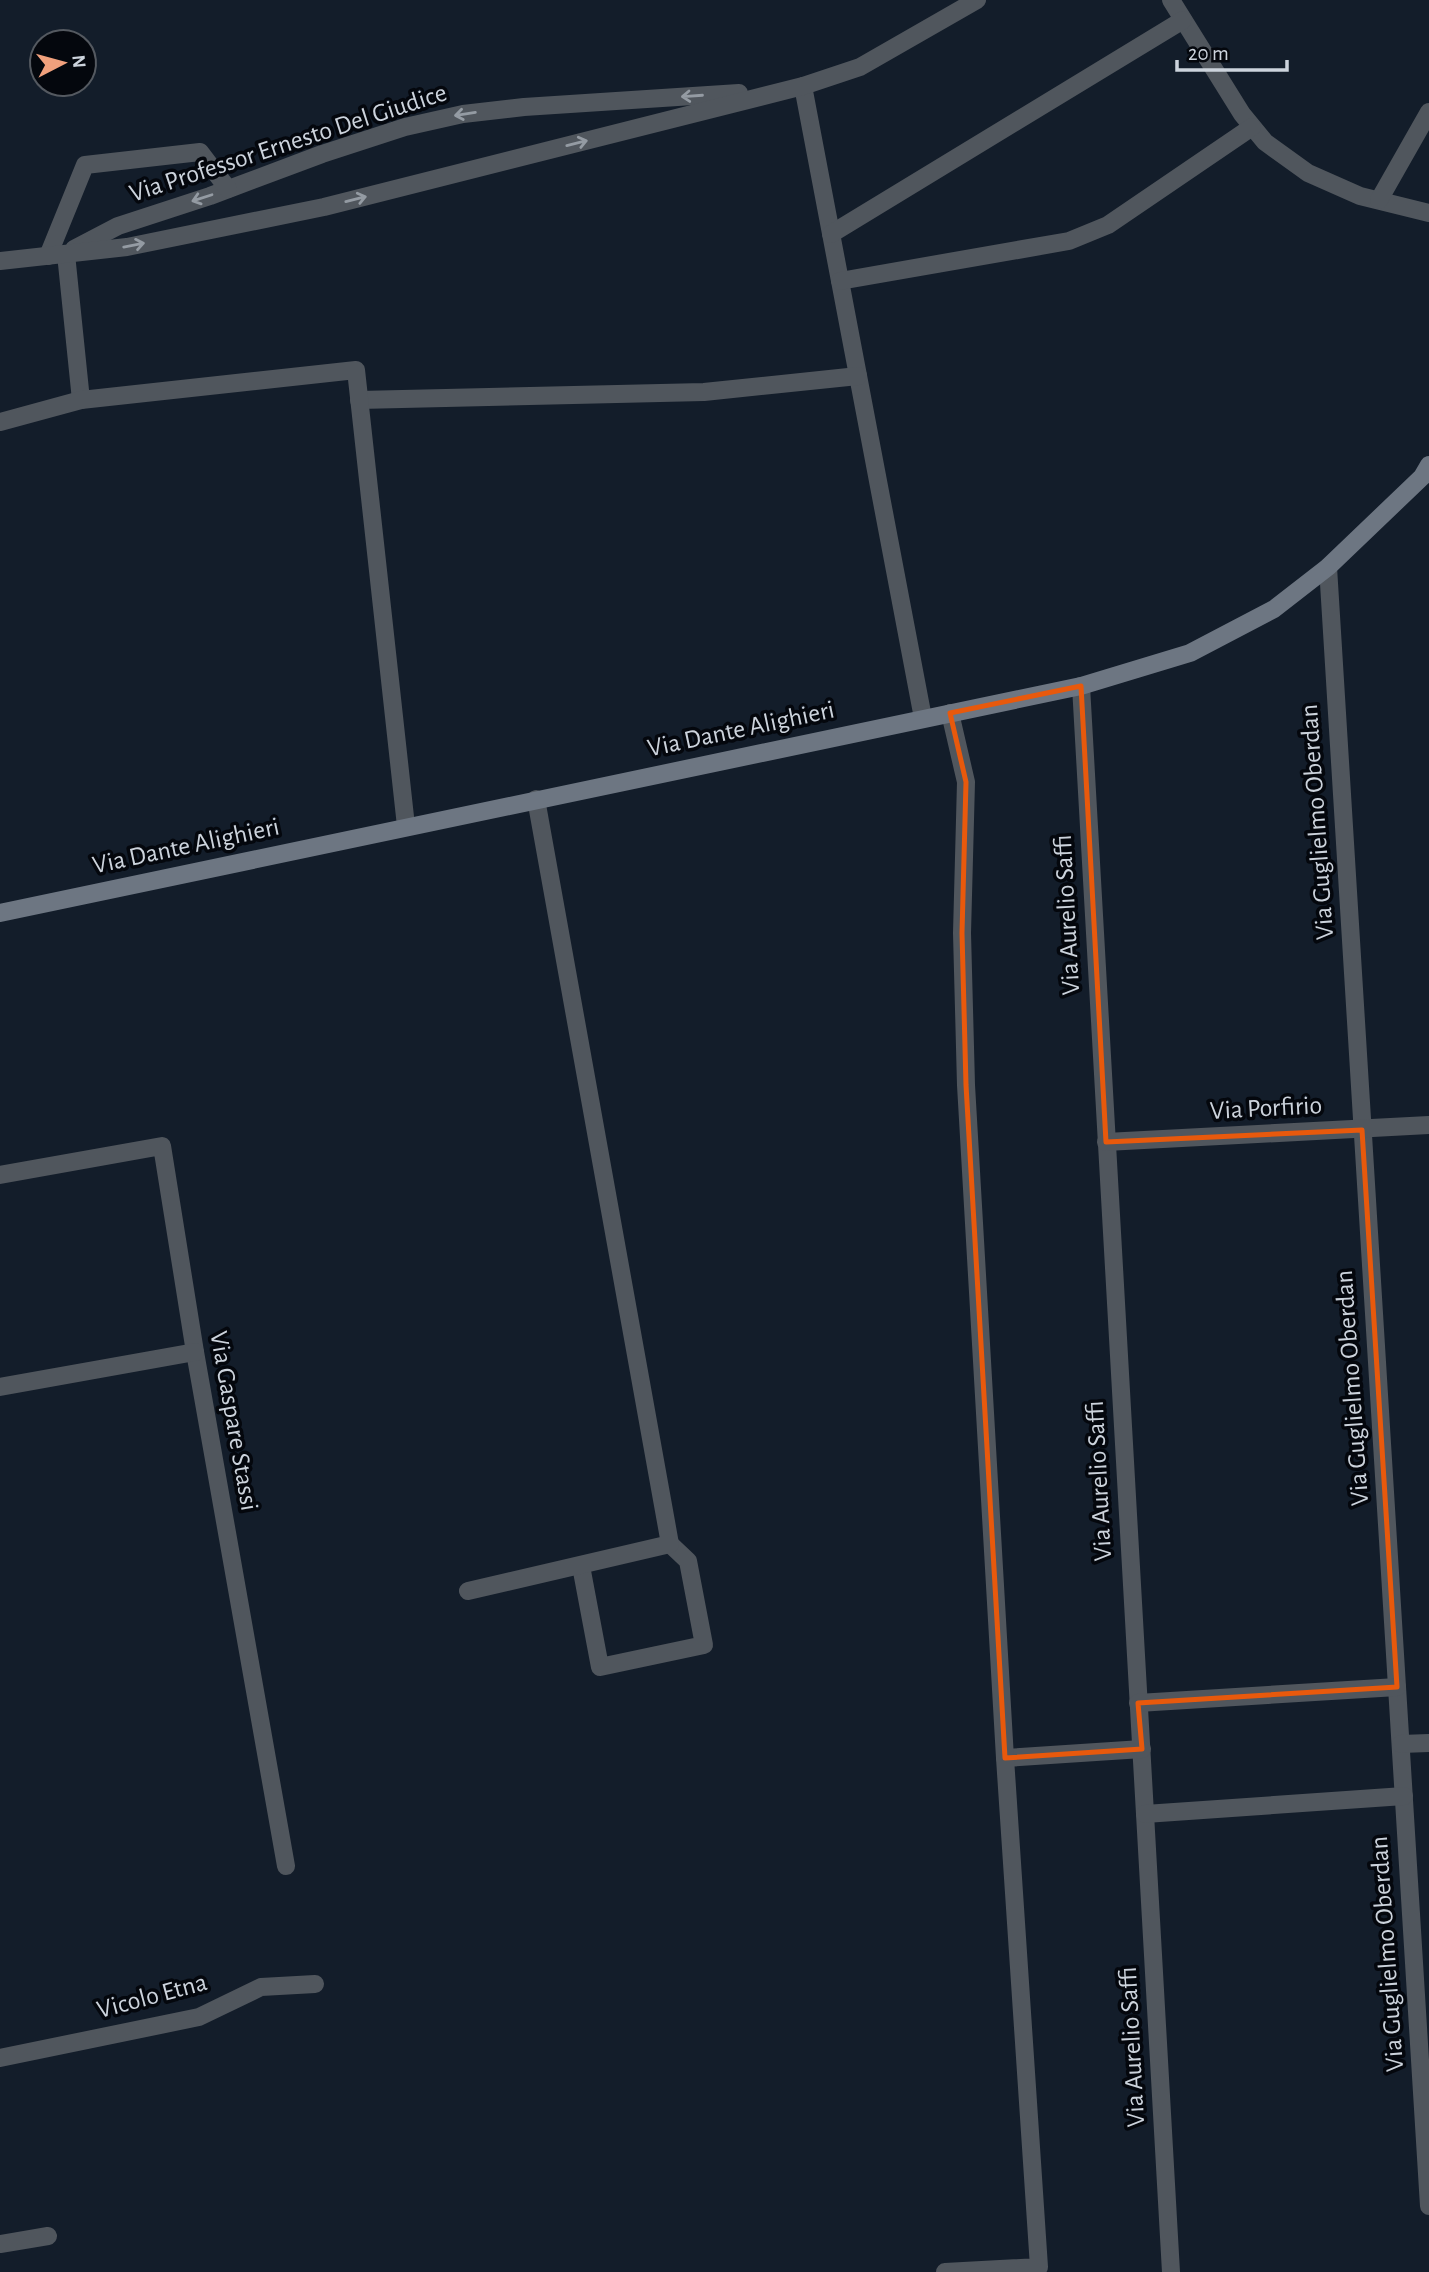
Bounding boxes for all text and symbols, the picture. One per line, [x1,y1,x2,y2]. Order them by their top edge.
north arrow [28,28,98,98]
scale bar [1177,28,1287,72]
text: 20 m [1188,43,1229,64]
text: N [68,54,89,69]
street label: Via Professor Ernesto Del Giudice [126,79,450,207]
one-way arrow [681,90,704,103]
one-way arrow [454,108,477,121]
one-way arrow [565,136,588,149]
one-way arrow [345,192,367,205]
one-way arrow [192,193,214,205]
one-way arrow [122,238,145,252]
street label: Via Dante Alighieri [645,696,837,762]
street label: Via Guglielmo Oberdan [1296,703,1338,941]
street label: Via Dante Alighieri [90,813,282,879]
street label: Via Aurelio Saffi [1050,834,1084,996]
street label: Via Porfirio [1209,1092,1323,1124]
street label: Via Guglielmo Oberdan [1331,1269,1373,1507]
street label: Via Gaspare Stassi [205,1329,263,1513]
street label: Via Aurelio Saffi [1082,1400,1116,1562]
street label: Via Guglielmo Oberdan [1366,1835,1408,2073]
street label: Via Aurelio Saffi [1115,1966,1149,2128]
street label: Vicolo Etna [94,1969,210,2023]

